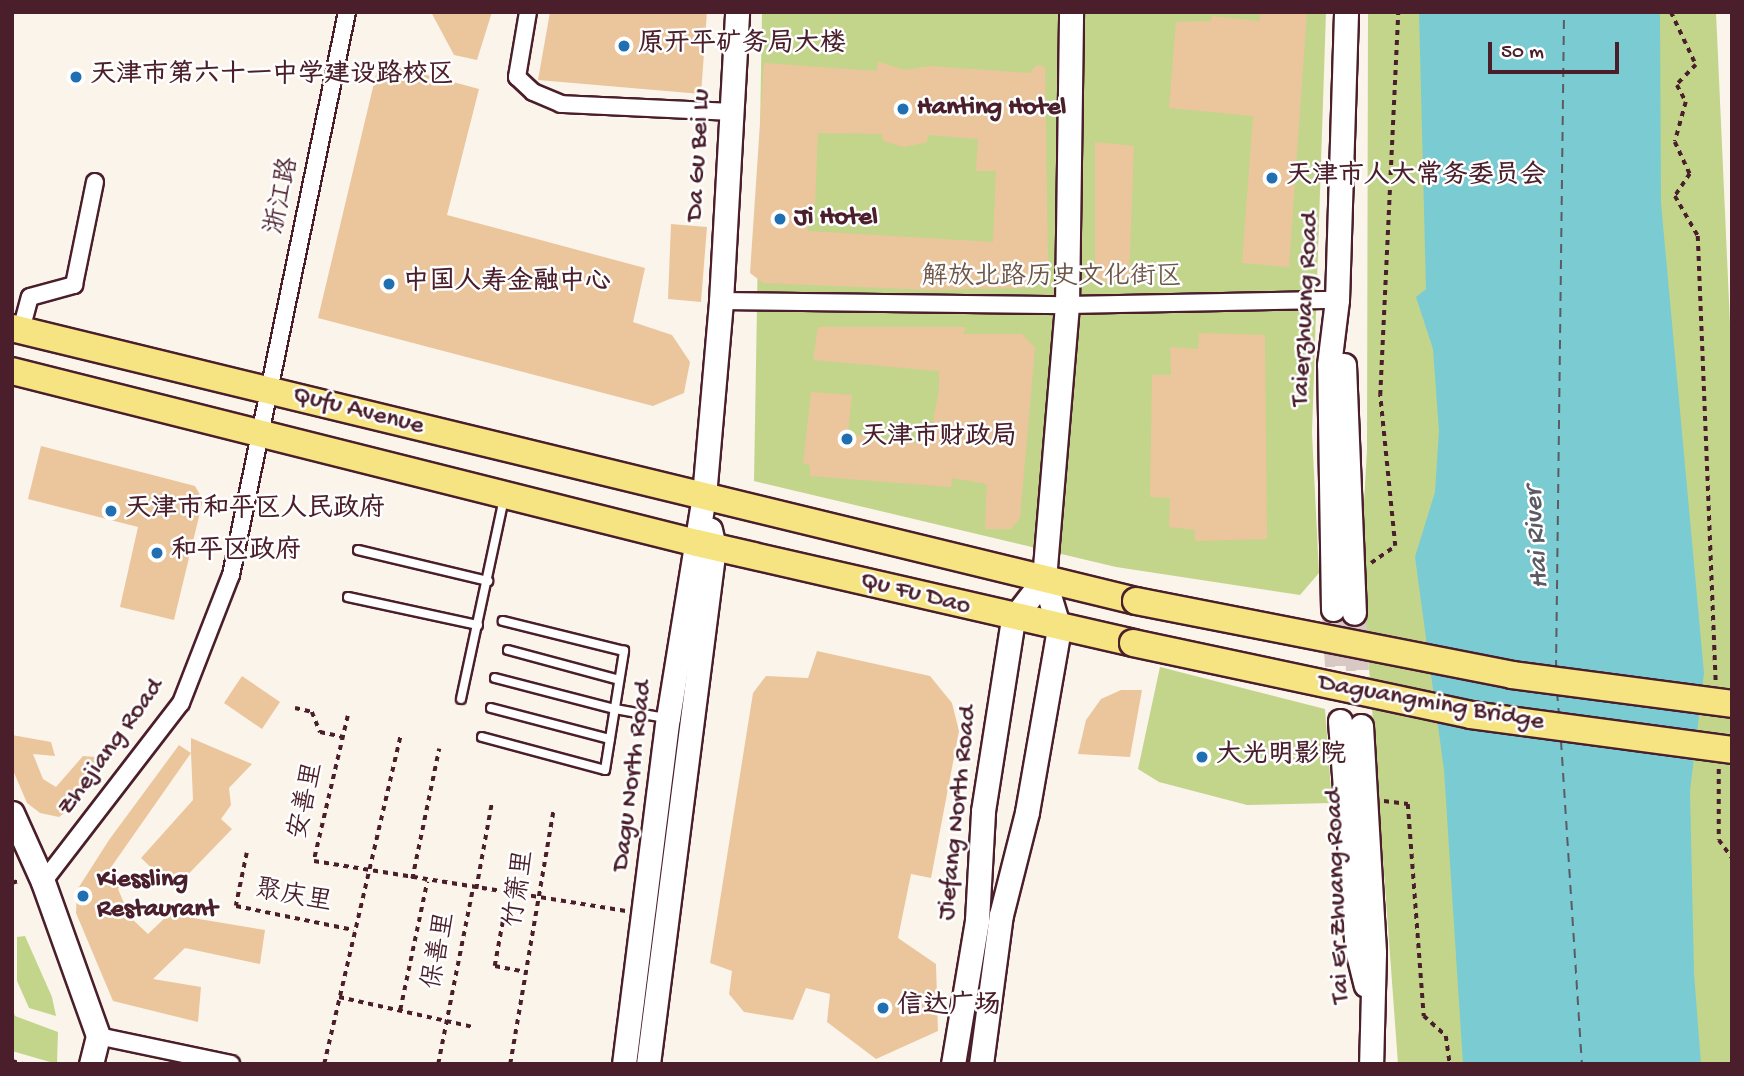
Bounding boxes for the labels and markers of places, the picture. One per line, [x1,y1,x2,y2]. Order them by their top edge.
place label: 原开平矿务局大楼 [638,30,846,62]
marker: 原开平矿务局大楼 [616,38,632,54]
place label: 天津市第六十一中学建设路校区 [90,61,454,93]
marker: 天津市第六十一中学建设路校区 [68,69,84,85]
place label: Hanting Hotel [917,93,1066,125]
marker: Hanting Hotel [895,101,911,117]
place label: 天津市人大常务委员会 [1286,162,1546,194]
marker: 天津市人大常务委员会 [1264,170,1280,186]
place label: Ji Hotel [794,203,878,235]
marker: Ji Hotel [772,211,788,227]
place label: 中国人寿金融中心 [403,268,611,300]
marker: 中国人寿金融中心 [381,276,397,292]
place label: 天津市财政局 [861,423,1017,455]
marker: 天津市财政局 [839,431,855,447]
place label: 天津市和平区人民政府 [125,495,385,527]
marker: 天津市和平区人民政府 [103,503,119,519]
place label: 和平区政府 [171,537,301,569]
marker: 和平区政府 [149,545,165,561]
place label: 大光明影院 [1216,741,1346,773]
marker: 大光明影院 [1194,749,1210,765]
place label: Kiessling Restaurant [97,865,217,926]
marker: Kiessling Restaurant [75,888,91,904]
place label: 信达广场 [897,992,1001,1024]
marker: 信达广场 [875,1000,891,1016]

